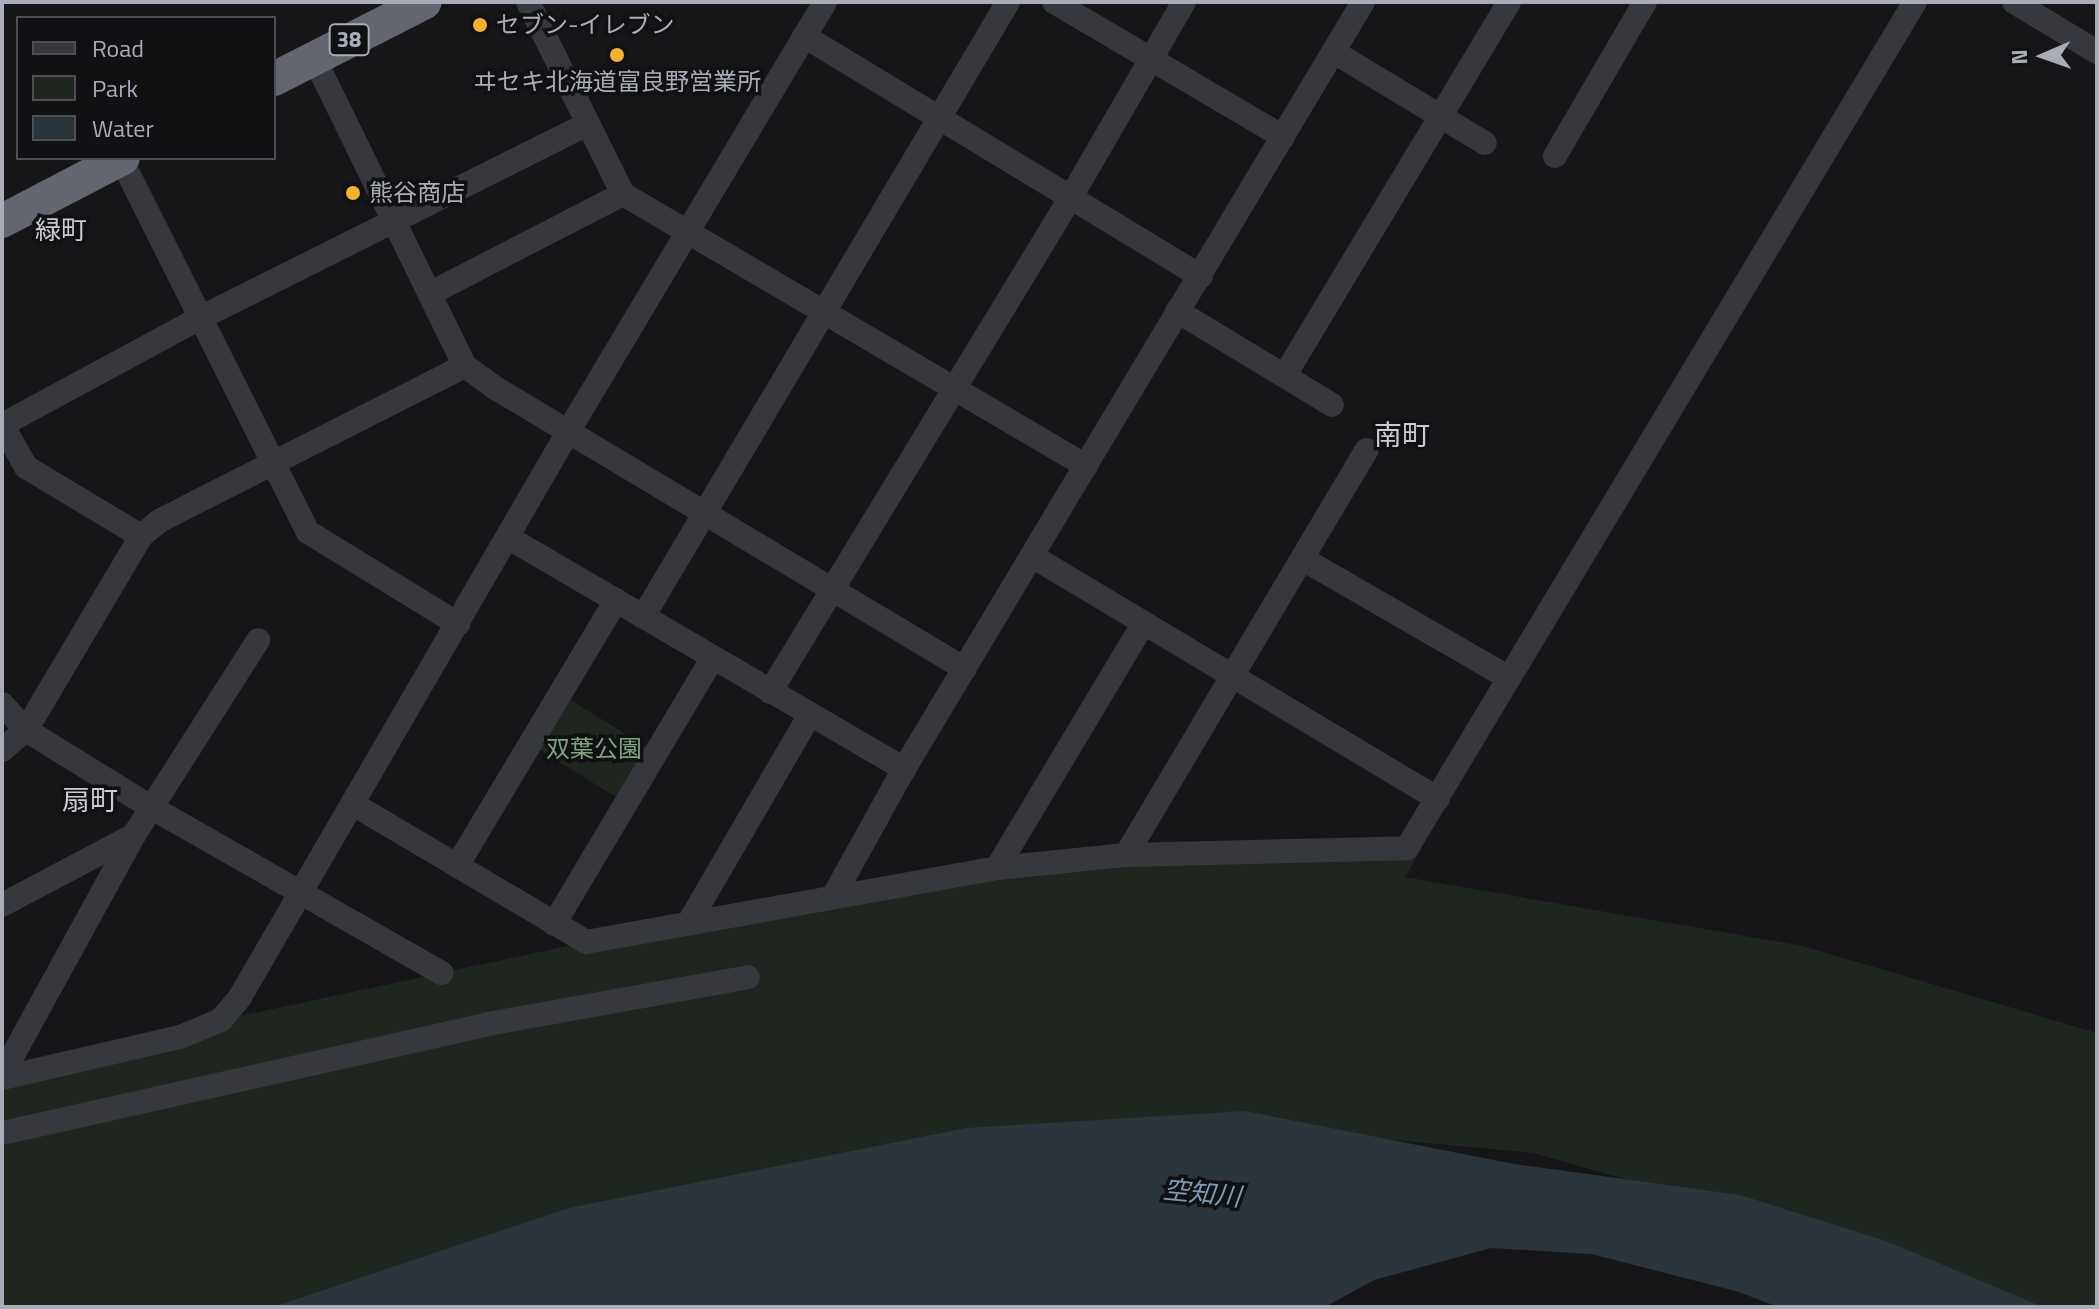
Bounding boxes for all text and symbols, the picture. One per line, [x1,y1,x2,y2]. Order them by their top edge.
place label: セブン-イレブン [496,11,675,39]
legend [16,16,276,160]
marker: セブン-イレブン [471,16,489,34]
north arrow [2003,16,2083,96]
road number: 38 [327,22,371,58]
text: Road [92,30,144,66]
marker: ヰセキ北海道富良野営業所 [608,46,626,64]
text: N [2002,49,2036,65]
place label: ヰセキ北海道富良野営業所 [473,68,761,96]
text: Park [92,70,138,106]
text: Water [92,110,154,146]
place label: 熊谷商店 [369,179,465,207]
marker: 熊谷商店 [344,184,362,202]
district label: 緑町 [35,214,87,246]
district label: 南町 [1374,418,1430,452]
park label: 双葉公園 [546,735,642,763]
district label: 扇町 [62,783,118,817]
water label: 空知川 [1162,1173,1242,1213]

